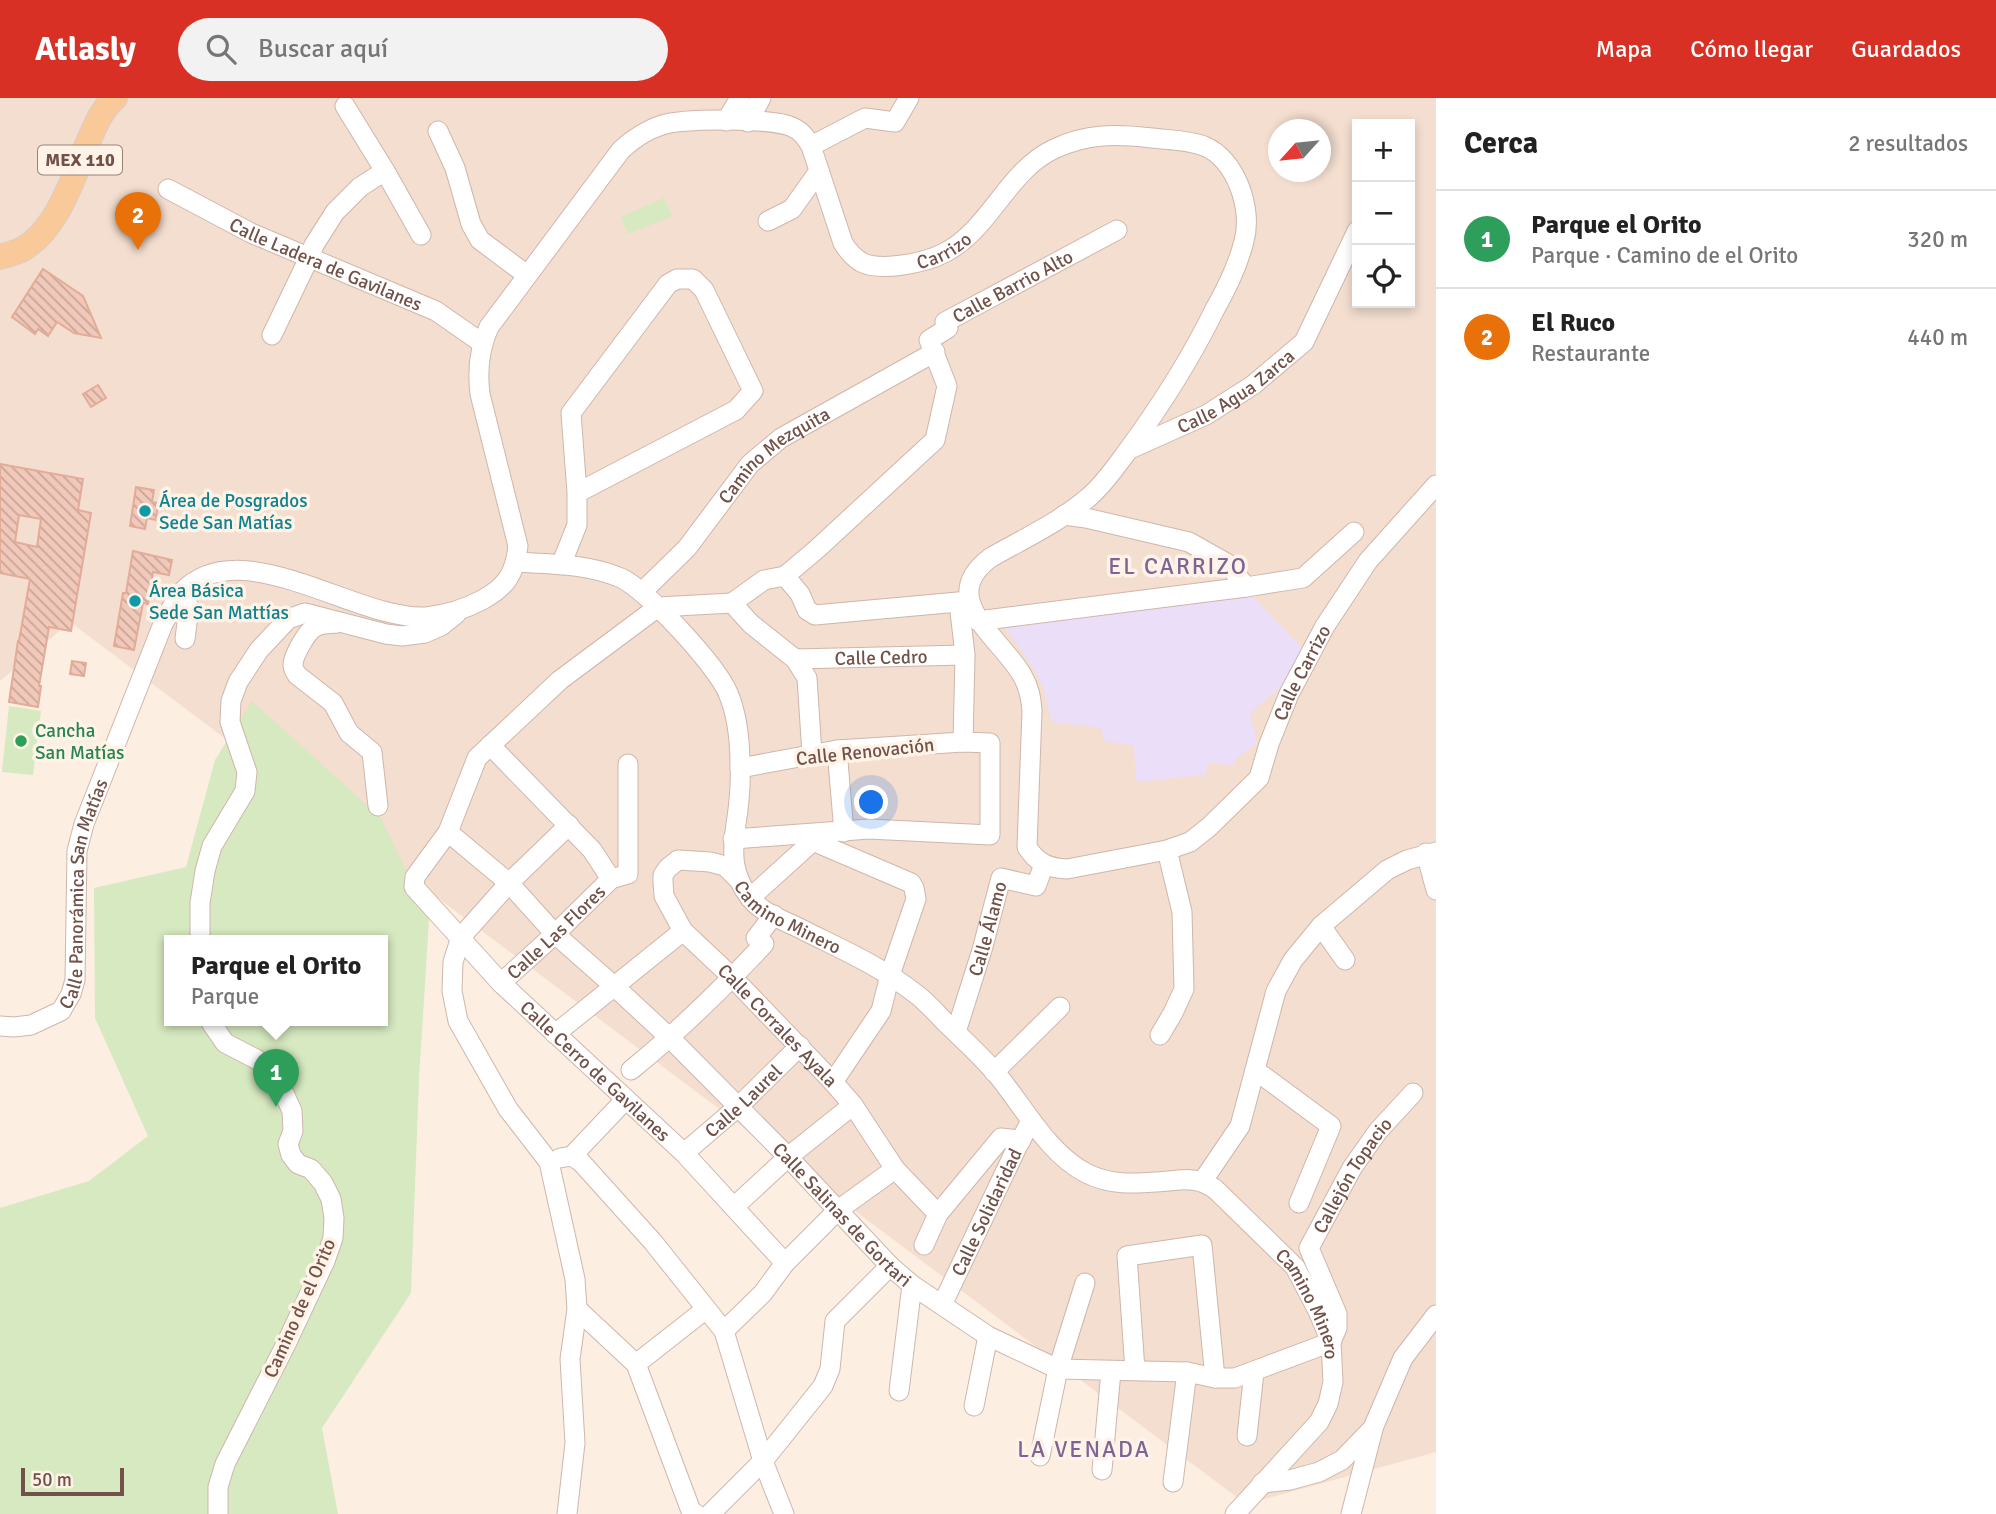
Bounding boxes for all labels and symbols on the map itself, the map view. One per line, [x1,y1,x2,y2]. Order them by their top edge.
north arrow [1268,119,1331,182]
road number: MEX 110 [38,146,122,174]
pin: 2 [115,192,161,250]
street label: Calle Ladera de Gavilanes [225,213,426,317]
street label: Carrizo [914,227,977,275]
street label: Calle Barrio Alto [949,245,1078,329]
street label: Calle Agua Zarca [1174,344,1300,439]
street label: Camino Mezquita [713,402,834,509]
place label: Área de Posgrados Sede San Matías [159,489,308,535]
marker: Área de Posgrados Sede San Matías [137,503,153,519]
district label: EL CARRIZO [1108,552,1248,581]
place label: Área Básica Sede San Mattías [149,579,289,625]
marker: Área Básica Sede San Mattías [127,593,143,609]
street label: Calle Carrizo [1269,621,1336,724]
street label: Calle Cedro [834,645,928,671]
place label: Cancha San Matías [35,719,124,765]
marker: Cancha San Matías [13,733,29,749]
street label: Calle Renovación [795,733,935,771]
street label: Calle Panorámica San Matías [54,775,114,1014]
your location [854,785,888,819]
street label: Camino Minero [728,876,845,960]
street label: Calle Álamo [963,879,1013,979]
street label: Calle Las Flores [502,880,611,985]
street label: Calle Corrales Ayala [712,959,842,1093]
street label: Calle Cerro de Gavilanes [515,996,675,1147]
pin: 1 [253,1049,299,1107]
street label: Calle Laurel [700,1059,787,1143]
street label: Callejón Topacio [1308,1112,1398,1238]
street label: Calle Salinas de Gortari [767,1138,916,1292]
street label: Calle Solidaridad [947,1145,1028,1280]
street label: Camino de el Orito [258,1235,341,1382]
street label: Camino Minero [1270,1244,1343,1360]
district label: LA VENADA [1017,1435,1151,1464]
scale bar [21,1465,124,1497]

